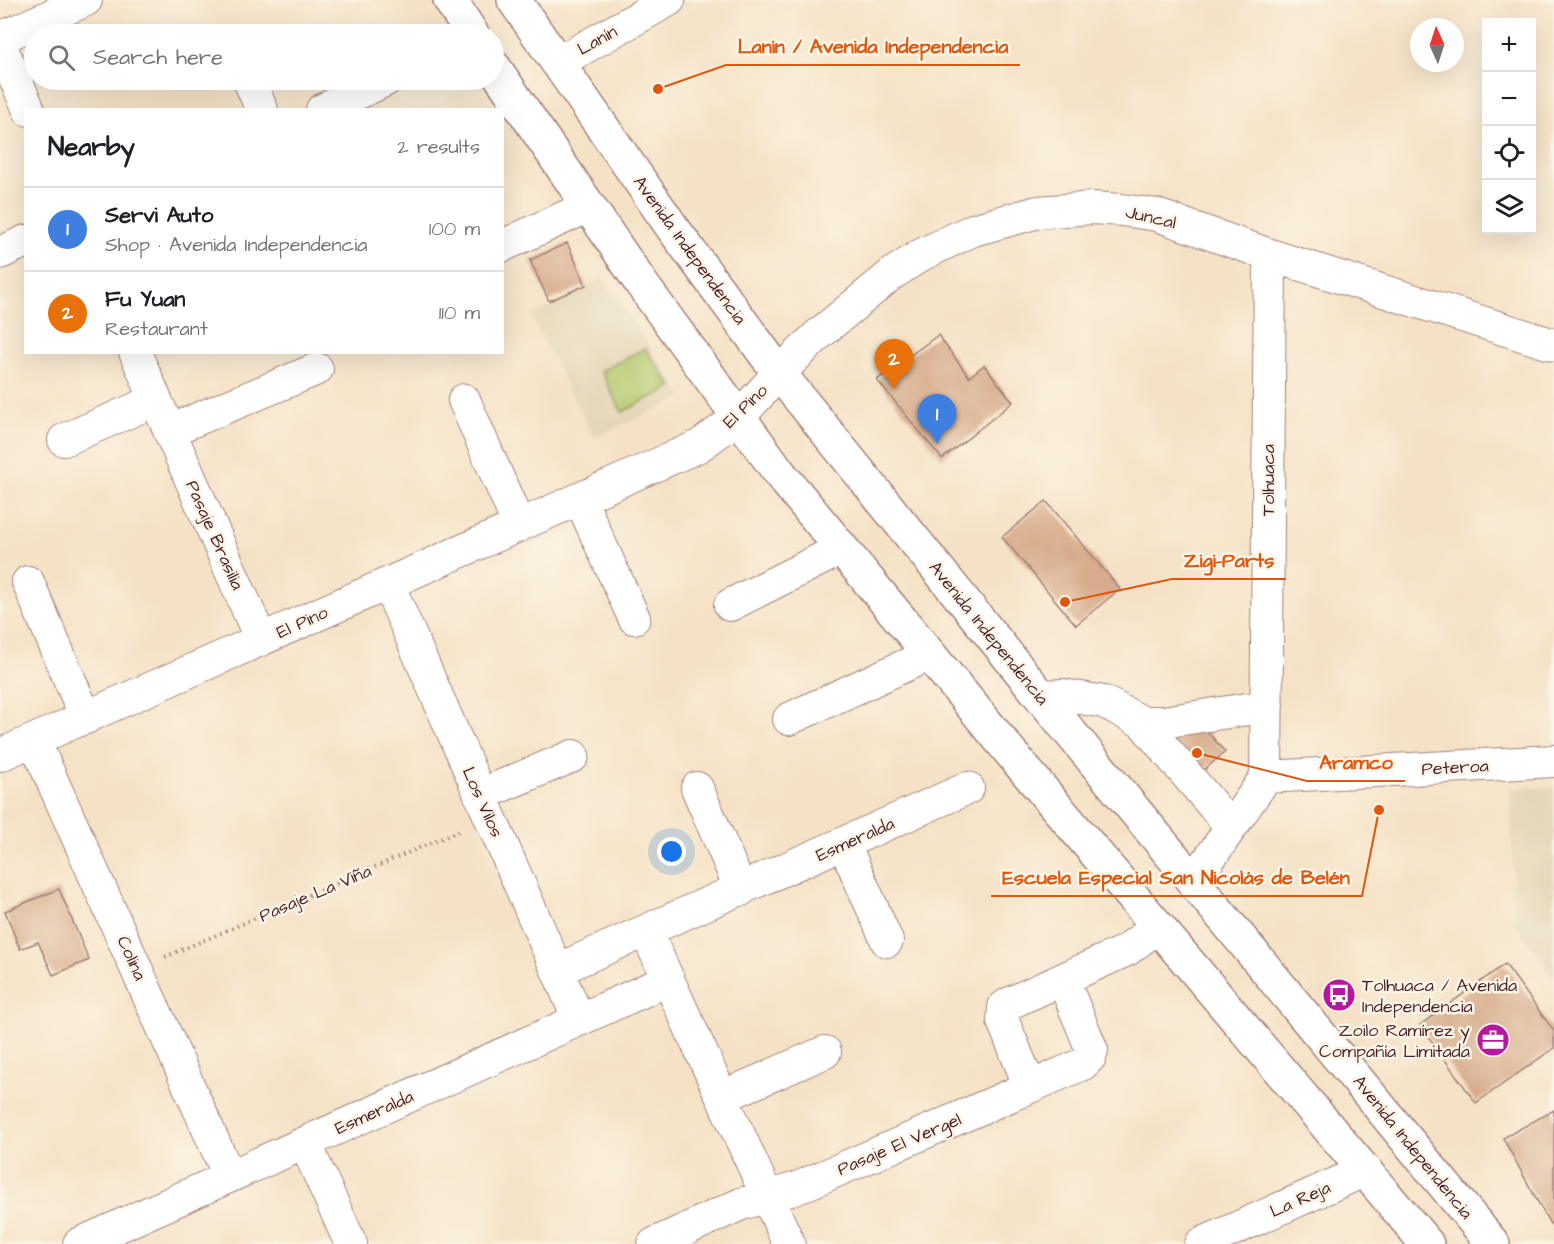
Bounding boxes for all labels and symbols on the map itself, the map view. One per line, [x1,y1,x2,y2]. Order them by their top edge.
north arrow [1410,18,1464,72]
street label: Lanín [573,19,622,62]
callout: Lanin / Avenida Independencia [726,27,1020,65]
text: Lanin / Avenida Independencia [738,33,1009,61]
street label: Avenida Independencia [627,171,752,330]
street label: Juncal [1123,200,1179,235]
pin: 2 [874,340,914,389]
street label: El Pino [717,379,773,434]
pin: 1 [918,394,956,444]
street label: Tolhuaca [1256,444,1281,516]
street label: Pasaje Brasilia [179,477,250,594]
callout: Zigi-Parts [1172,541,1286,579]
text: Zigi-Parts [1184,547,1274,576]
street label: Avenida Independencia [923,556,1055,711]
street label: El Pino [272,600,332,645]
callout: Aramco [1307,743,1405,781]
text: Aramco [1319,749,1393,777]
street label: Peteroa [1421,753,1489,782]
street label: Los Vilos [456,763,509,841]
street label: Esmeralda [812,811,899,868]
your location [657,837,686,866]
callout: Escuela Especial San Nicolás de Belén [991,858,1362,896]
street label: Pasaje La Viña [255,859,375,928]
text: Escuela Especial San Nicolás de Belén [1002,864,1350,892]
street label: Colina [111,932,152,985]
place label: Tolhuaca / Avenida Independencia [1362,973,1517,1019]
bus stop icon: Tolhuaca / Avenida Independencia [1321,977,1357,1013]
place label: Zoilo Ramírez y Compañía Limitada [1319,1018,1470,1064]
office icon: Zoilo Ramírez y Compañía Limitada [1475,1022,1511,1058]
street label: Avenida Independencia [1347,1070,1479,1225]
street label: Esmeralda [331,1084,418,1141]
street label: Pasaje El Vergel [833,1107,966,1183]
street label: La Reja [1266,1175,1334,1224]

